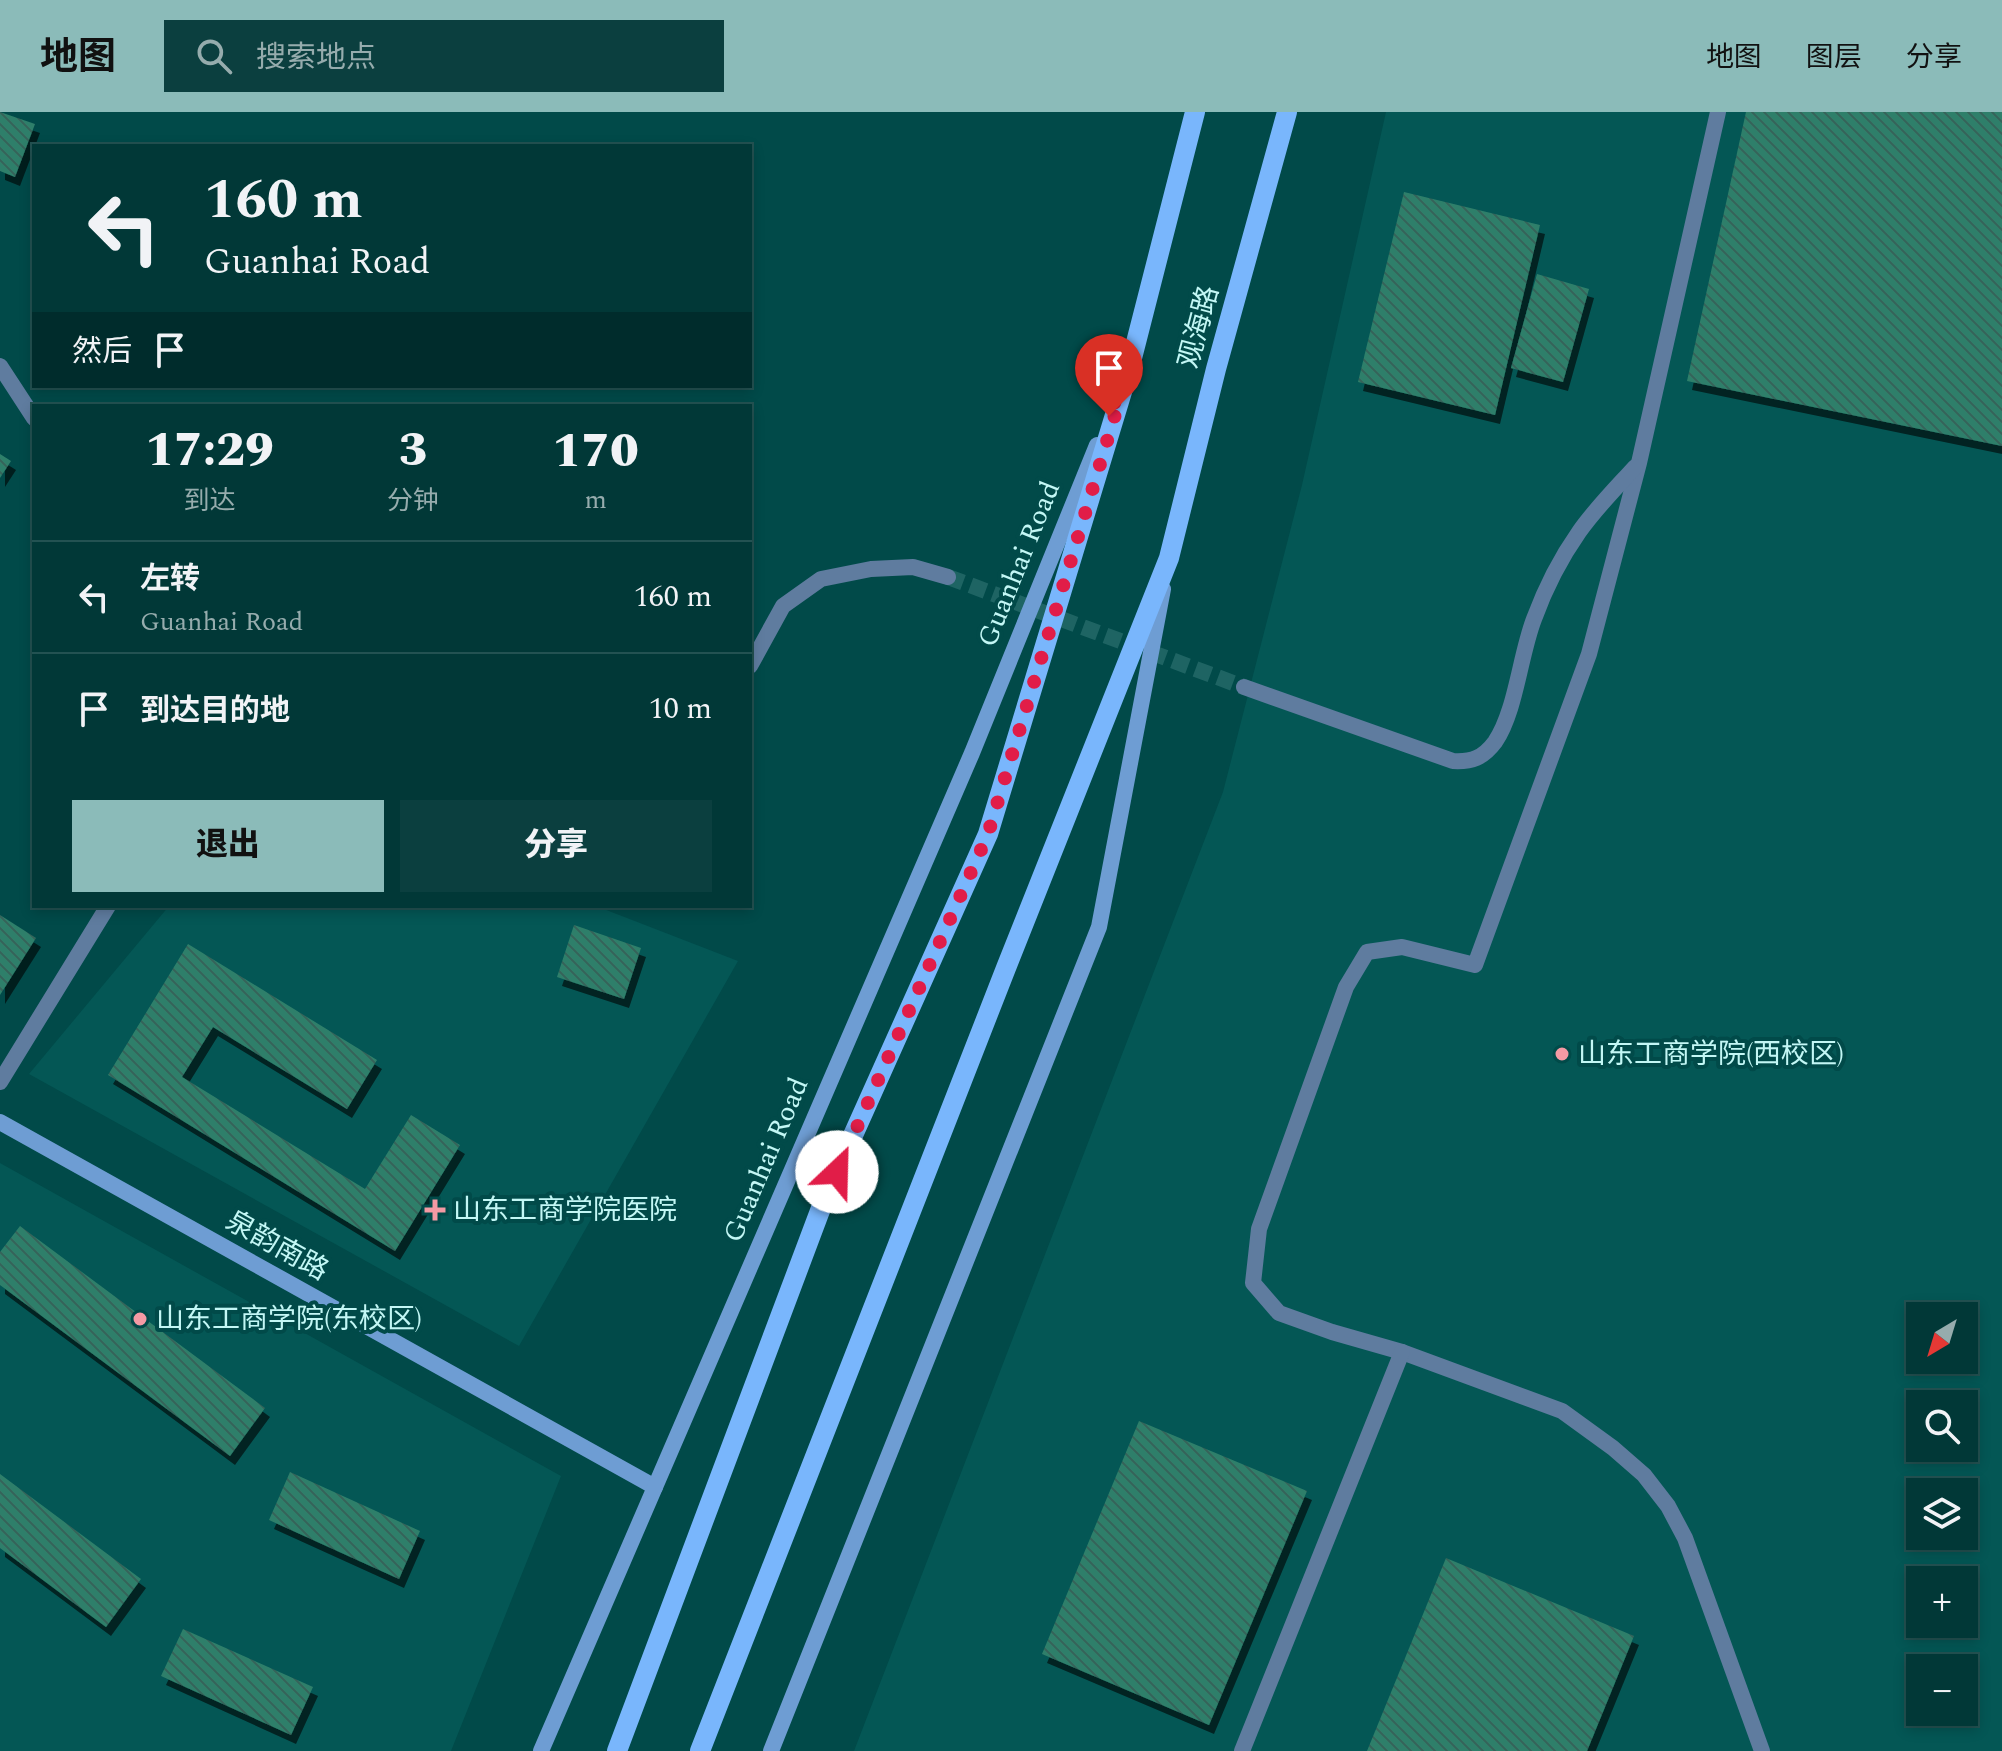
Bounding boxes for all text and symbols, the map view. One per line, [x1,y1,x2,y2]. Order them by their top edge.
search box [164,20,724,92]
text: 地图 [40,29,116,87]
icon: search [192,34,236,78]
text: 搜索地点 [256,35,376,81]
text: 地图 [1706,36,1762,79]
text: 图层 [1806,36,1862,79]
text: 分享 [1906,36,1962,79]
text: 160 m [204,158,363,243]
icon: left [72,176,176,280]
text: Guanhai Road [204,235,430,290]
street label: 观海路 [1167,281,1231,373]
icon: arrive [148,328,192,372]
text: 然后 [72,329,132,375]
pin [1075,334,1143,416]
icon: arrive [1087,346,1131,390]
text: 17:29 [145,414,274,487]
text: 3 [399,414,428,487]
text: 170 [552,415,639,488]
street label: Guanhai Road [966,474,1072,654]
text: m [584,480,607,520]
text: 到达 [184,481,236,521]
text: 分钟 [387,481,439,521]
text: 左转 [140,556,200,602]
text: 160 m [634,574,712,620]
icon: left [72,575,116,619]
text: Guanhai Road [140,602,303,642]
text: 10 m [649,686,712,732]
icon: arrive [72,687,116,731]
text: 到达目的地 [140,688,290,734]
button: 退出 [72,800,384,892]
button: 分享 [400,800,712,892]
place label: 山东工商学院(西校区) [1578,1033,1844,1076]
marker: 山东工商学院(西校区) [1553,1045,1571,1063]
street label: Guanhai Road [712,1071,820,1249]
position arrow [795,1130,879,1214]
place label: 山东工商学院医院 [453,1189,677,1232]
marker: 山东工商学院医院 [424,1199,446,1221]
street label: 泉韵南路 [218,1200,336,1292]
place label: 山东工商学院(东校区) [156,1298,422,1341]
north arrow [1906,1302,1978,1374]
map controls [1906,1302,1978,1726]
marker: 山东工商学院(东校区) [131,1310,149,1328]
button: search [1906,1390,1978,1462]
button: layers [1906,1478,1978,1550]
button: + [1906,1566,1978,1638]
button: − [1906,1654,1978,1726]

